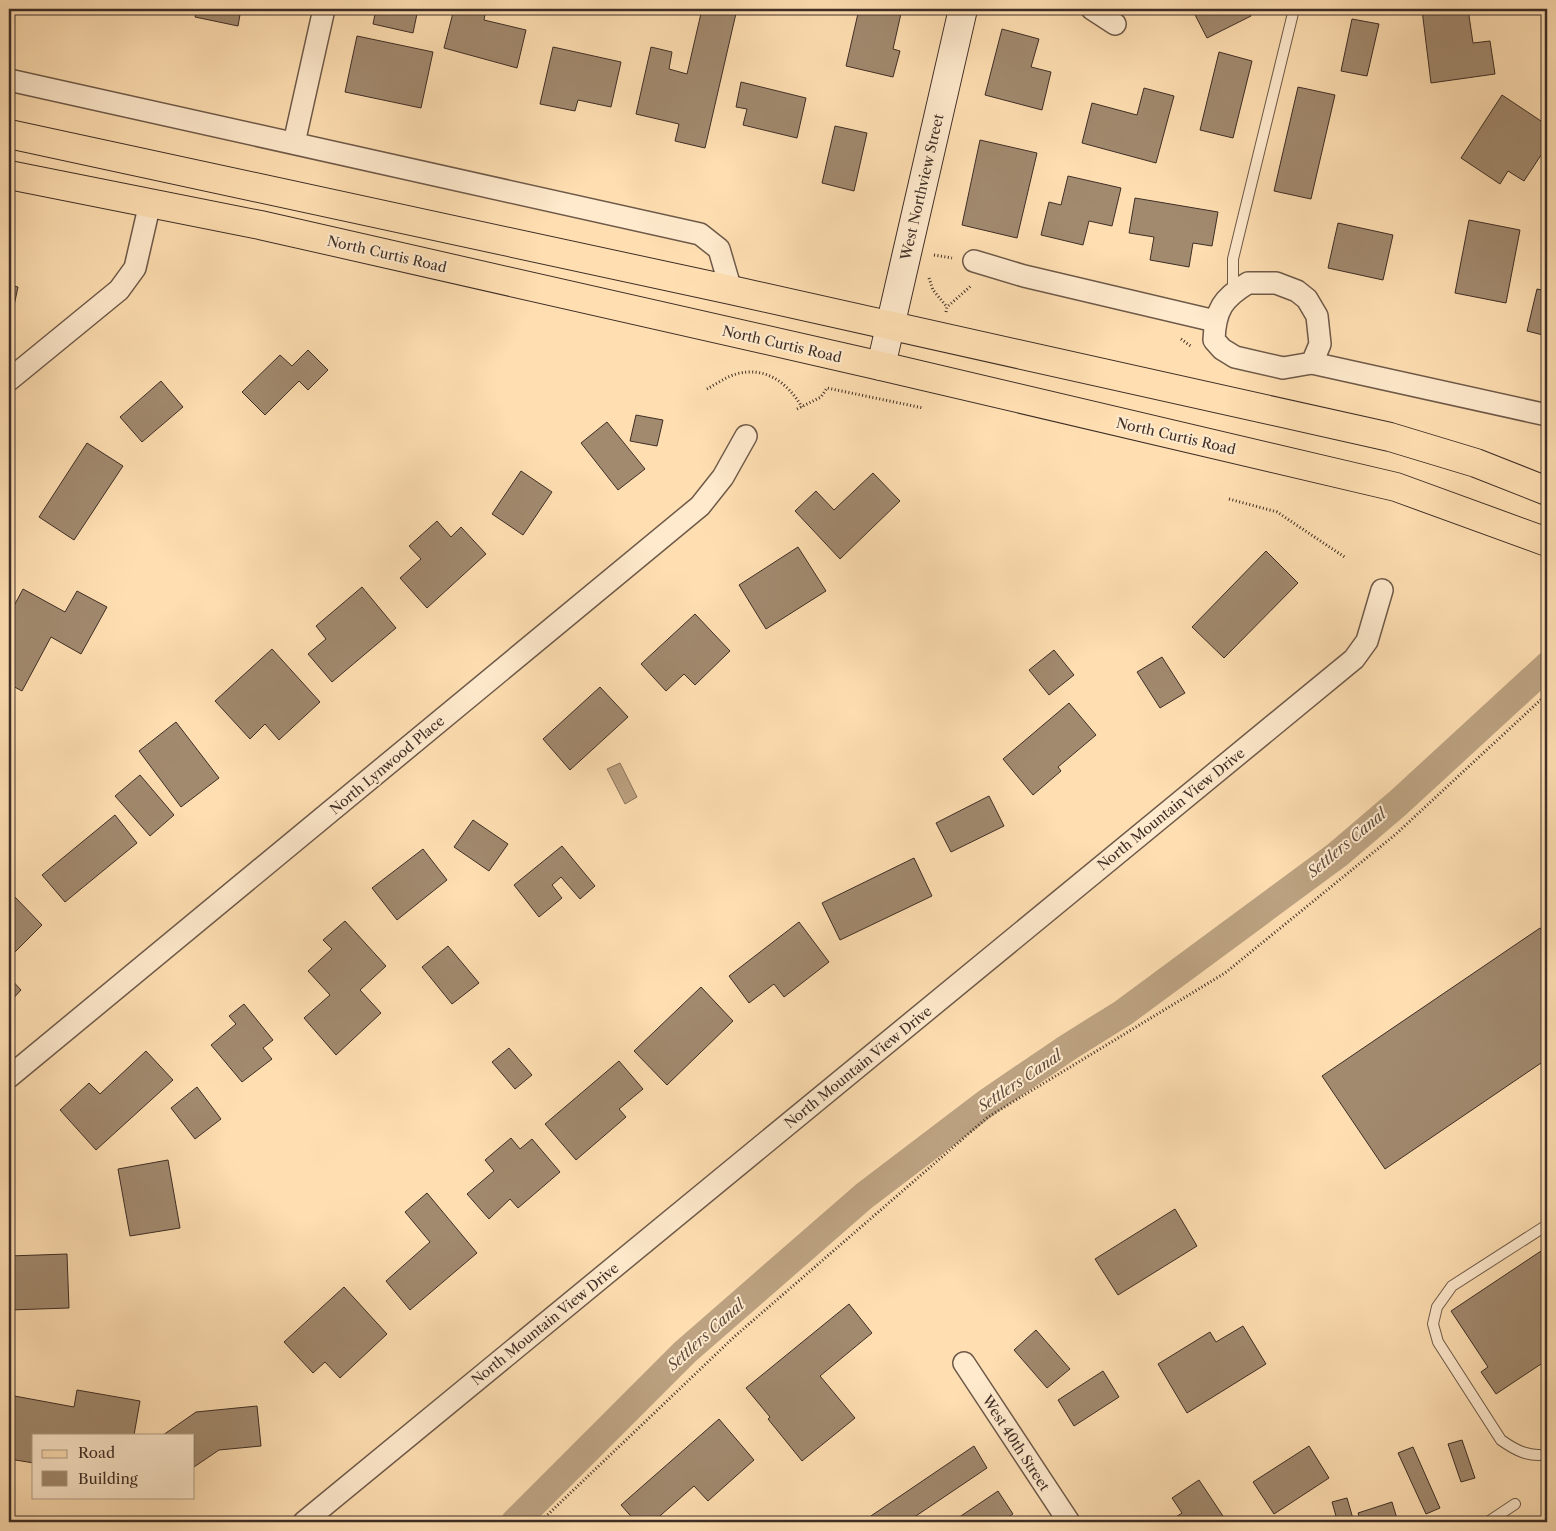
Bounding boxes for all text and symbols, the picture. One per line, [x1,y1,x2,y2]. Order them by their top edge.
street label: West Northview Street [896,112,948,263]
street label: North Curtis Road [325,231,449,277]
street label: North Curtis Road [720,321,844,367]
street label: North Curtis Road [1114,413,1238,459]
street label: North Lynwood Place [326,712,448,818]
street label: North Mountain View Drive [1094,744,1249,874]
water label: Settlers Canal [1303,803,1392,882]
street label: North Mountain View Drive [781,1002,936,1132]
water label: Settlers Canal [973,1044,1067,1116]
street label: North Mountain View Drive [468,1259,623,1389]
water label: Settlers Canal [662,1294,750,1375]
street label: West 40th Street [978,1391,1054,1494]
legend [32,1434,195,1498]
text: Road [78,1443,115,1462]
text: Building [78,1469,138,1488]

